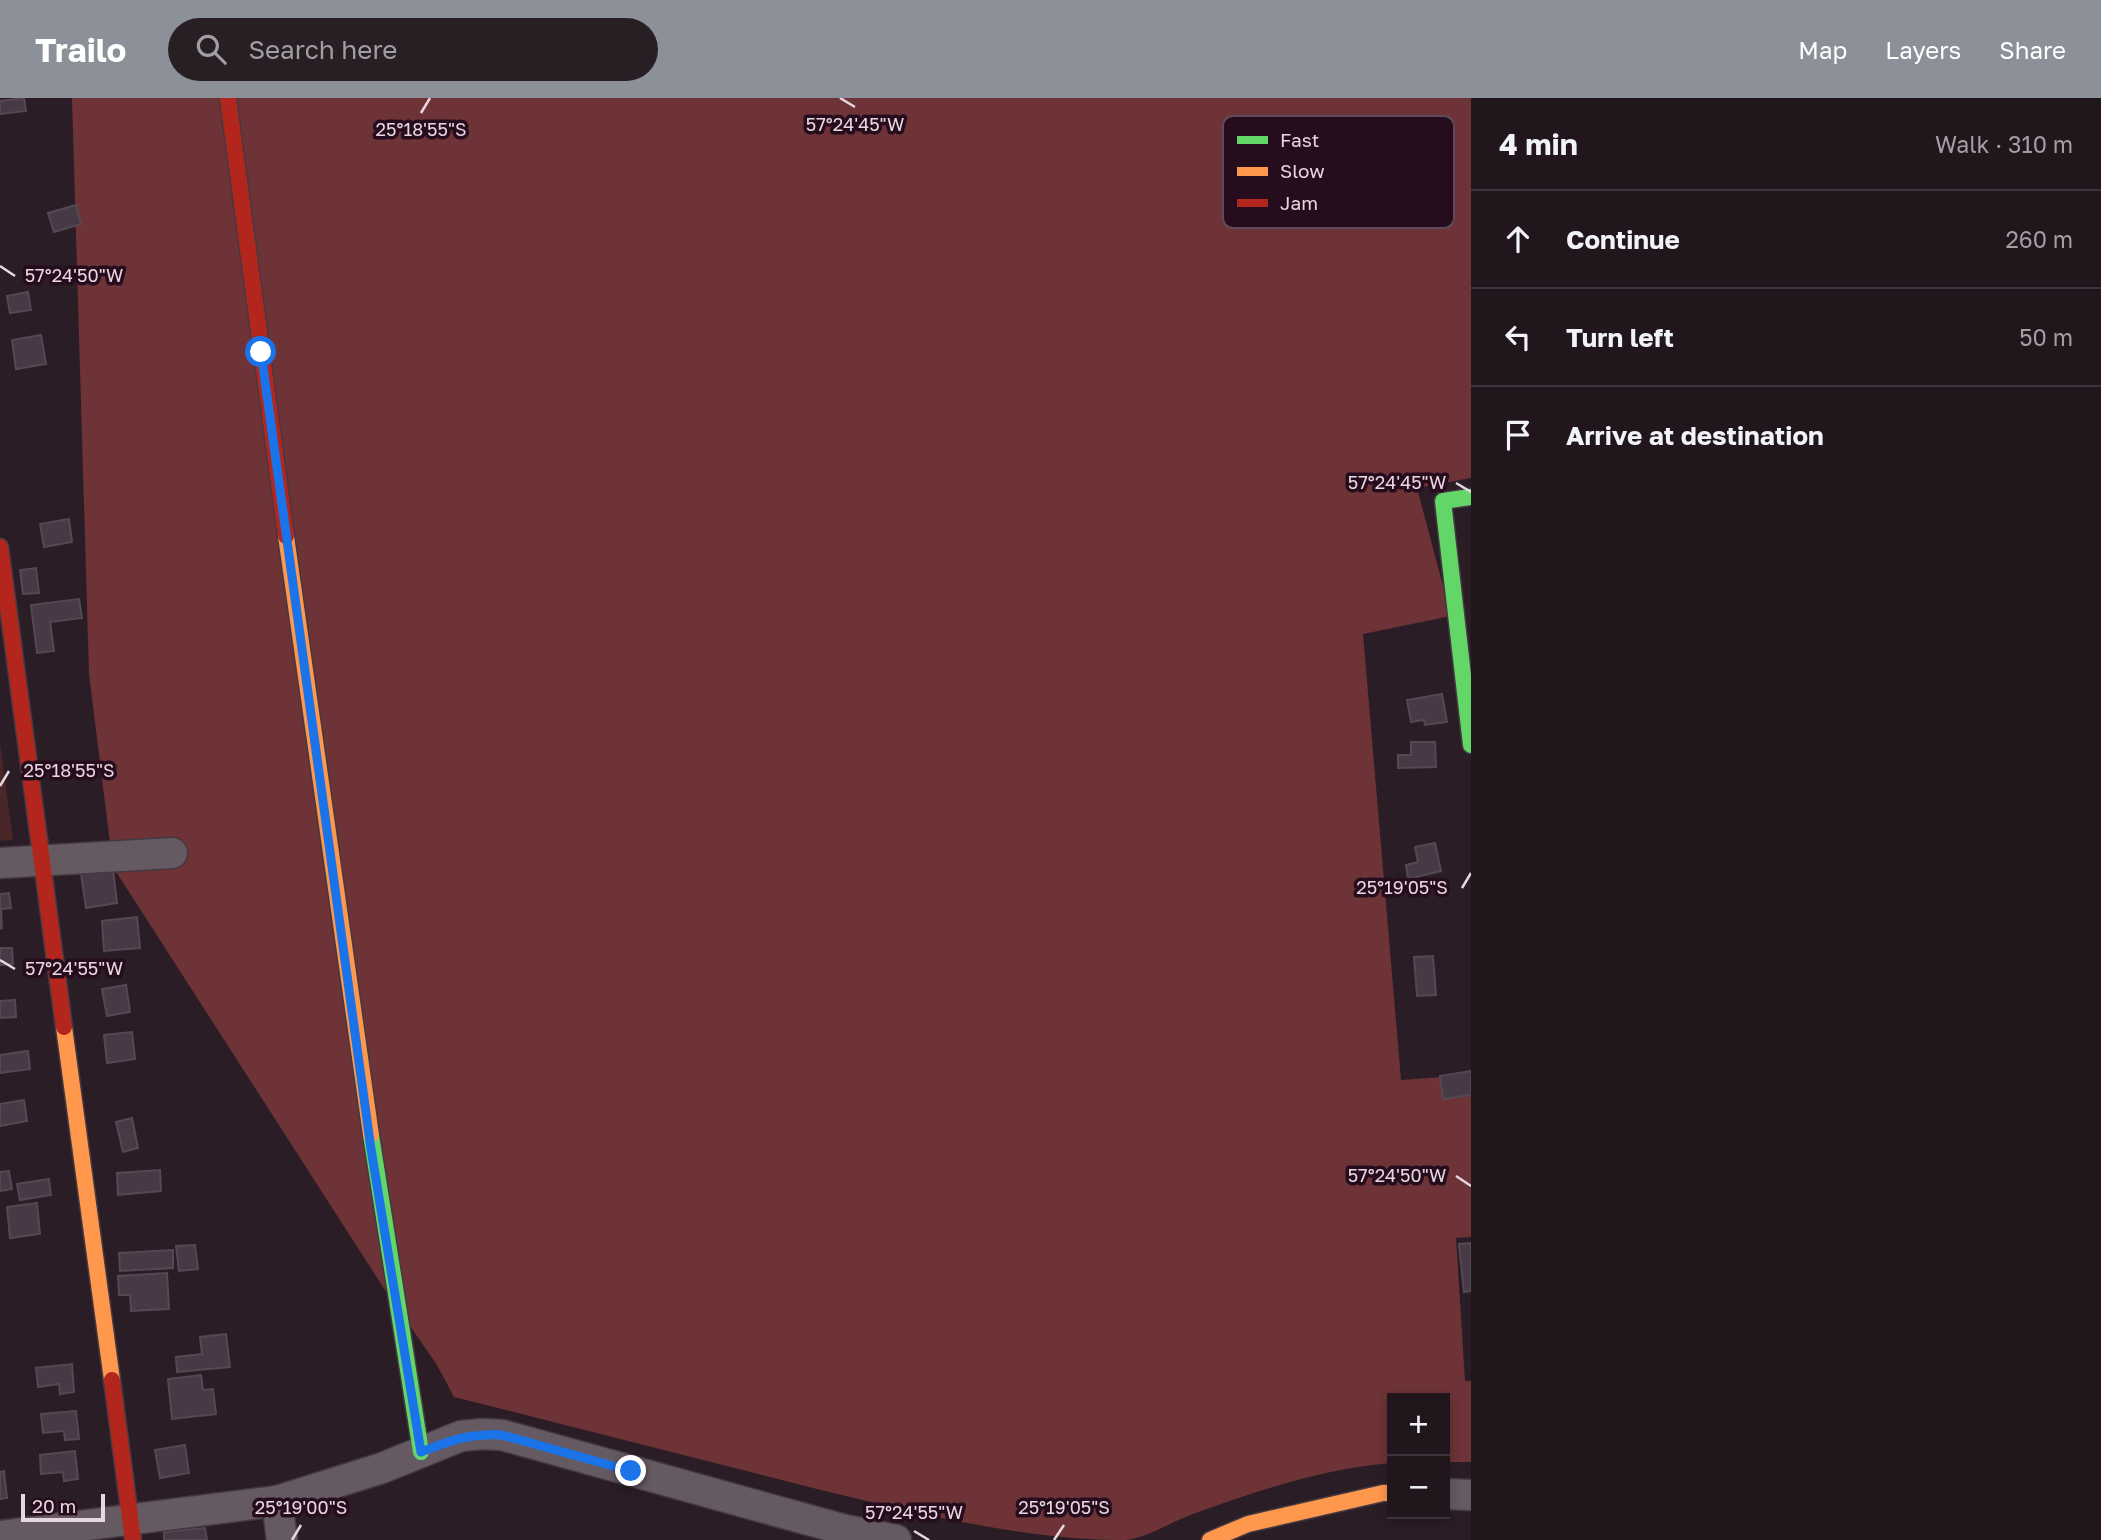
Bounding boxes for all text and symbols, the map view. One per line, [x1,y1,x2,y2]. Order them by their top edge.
search box [168,18,658,81]
text: Trailo [35,30,126,69]
icon: search [192,30,230,68]
text: Search here [248,34,397,65]
text: Map [1798,35,1847,64]
text: Layers [1885,35,1961,64]
text: Share [1999,35,2066,64]
text: 57°24'45"W [806,113,904,135]
legend [1223,116,1454,228]
text: 25°18'55"S [376,118,467,140]
text: 4 min [1499,126,1578,162]
text: Fast [1280,128,1319,151]
text: Walk · 310 m [1935,130,2073,158]
text: Slow [1280,159,1325,182]
text: Jam [1280,191,1318,214]
icon: ahead [1499,220,1537,258]
text: Continue [1566,224,1680,255]
text: 260 m [2005,225,2073,253]
text: 57°24'50"W [25,264,123,286]
icon: left [1499,318,1537,356]
text: Turn left [1566,322,1674,353]
text: 50 m [2019,323,2073,351]
route start [245,336,276,367]
icon: arrive [1499,416,1537,454]
text: Arrive at destination [1566,420,1824,451]
text: 57°24'45"W [1348,471,1446,493]
text: 25°18'55"S [24,759,115,781]
text: 25°19'05"S [1356,876,1448,898]
text: 57°24'55"W [25,957,123,979]
text: 57°24'50"W [1348,1164,1446,1186]
map controls [1387,1393,1450,1519]
button: + [1387,1393,1450,1456]
route end [615,1455,646,1486]
button: − [1387,1456,1450,1519]
scale bar [21,1491,105,1523]
text: 20 m [32,1494,76,1517]
text: 25°19'00"S [255,1496,347,1518]
text: 25°19'05"S [1018,1496,1110,1518]
text: 57°24'55"W [865,1501,963,1523]

